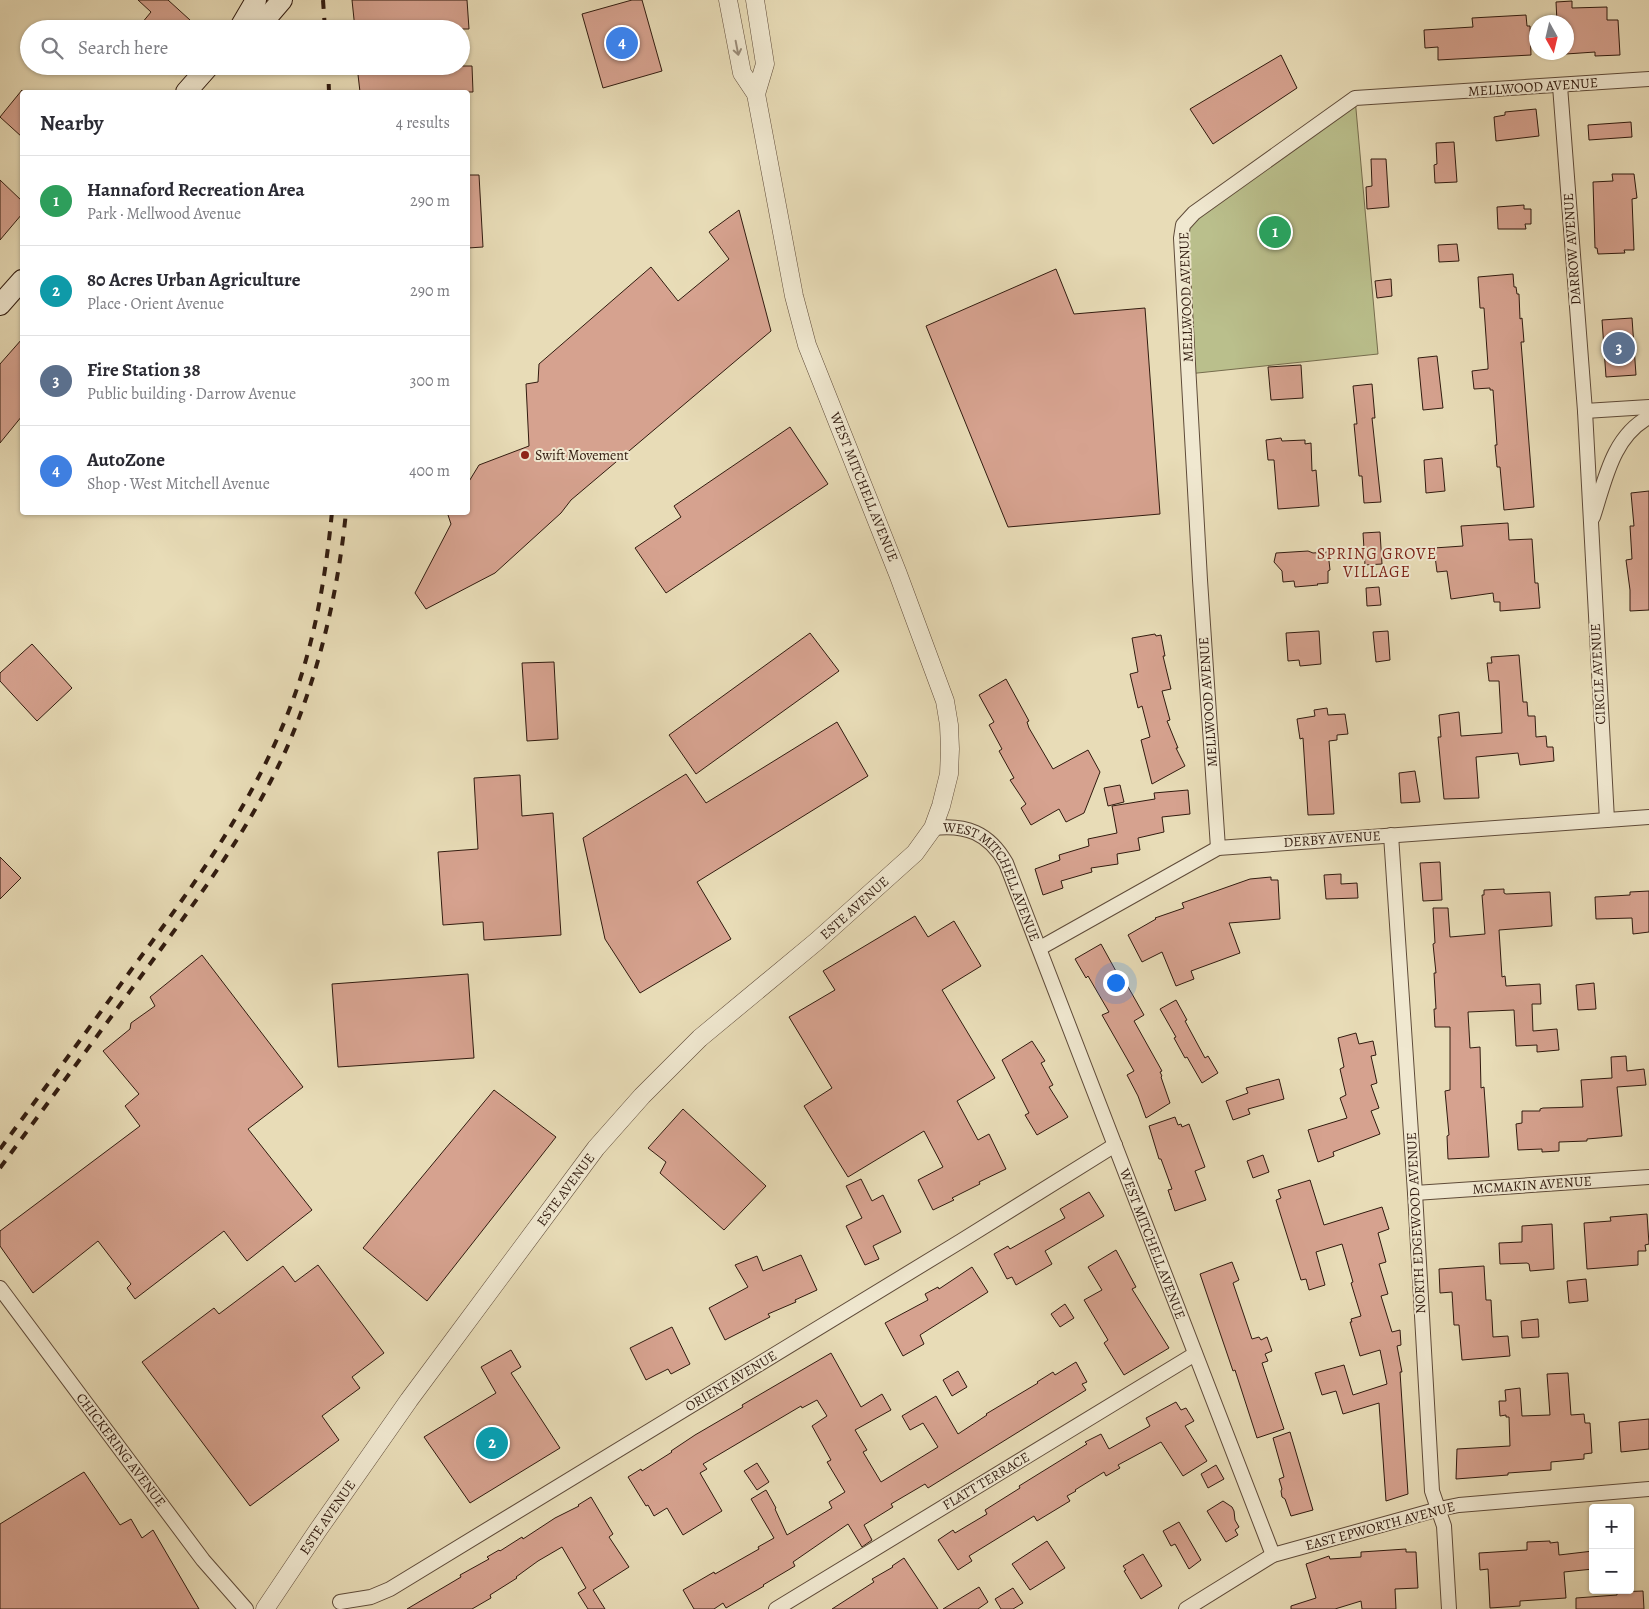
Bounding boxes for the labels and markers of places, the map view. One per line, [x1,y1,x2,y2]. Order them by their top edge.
pin: 4 [606,24,638,62]
pin: 1 [1259,213,1291,251]
pin: 3 [1603,329,1635,367]
place label: Swift Movement [535,446,629,465]
marker: Swift Movement [519,449,531,461]
pin: 2 [476,1424,508,1462]

